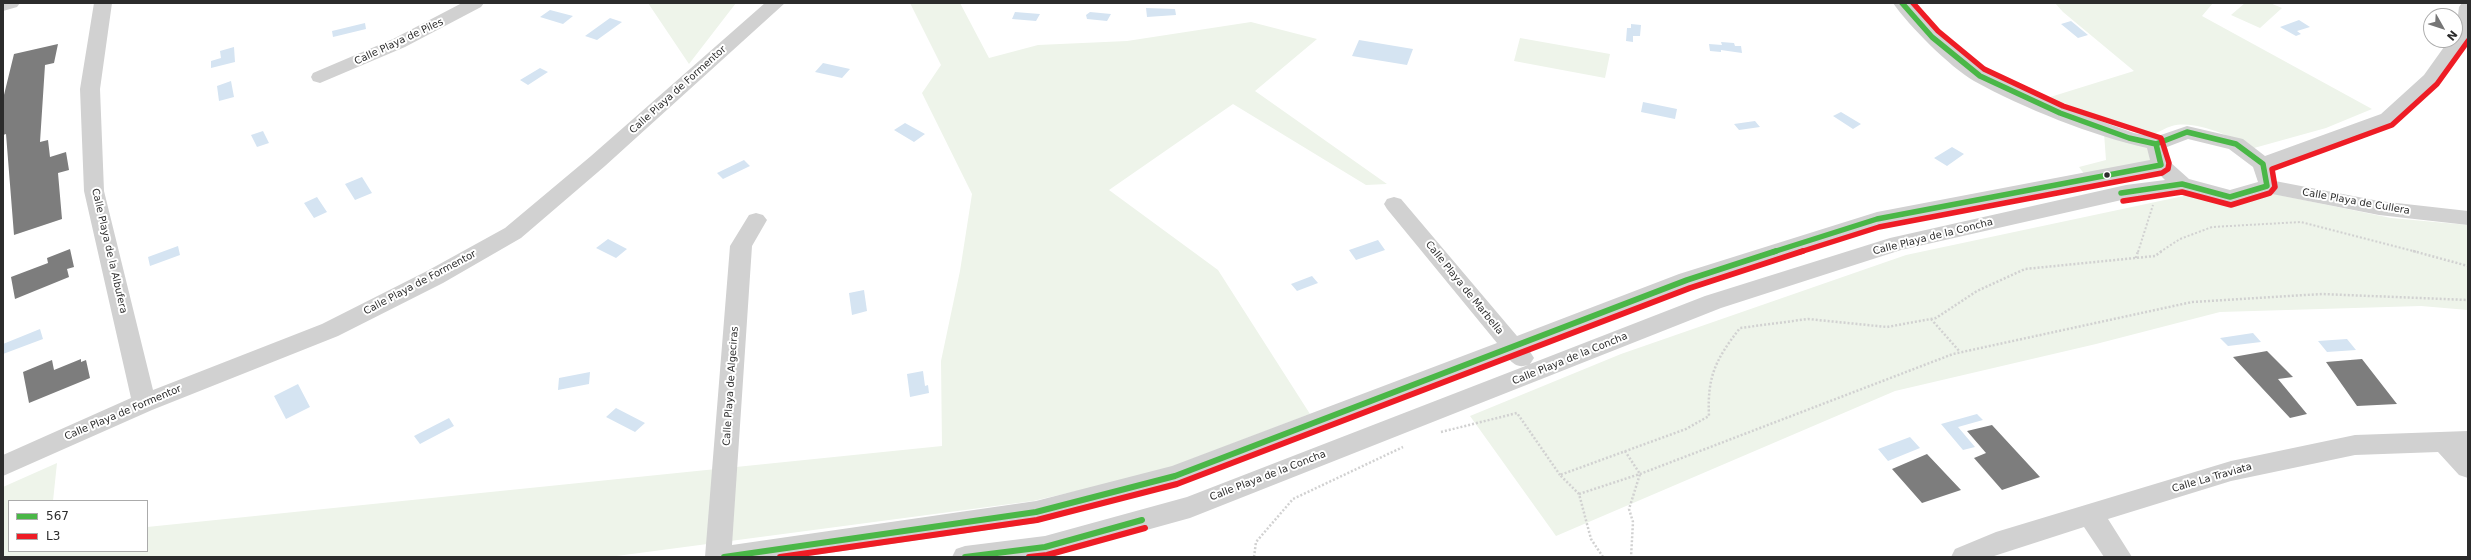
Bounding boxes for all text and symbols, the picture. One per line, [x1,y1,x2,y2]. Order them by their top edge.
north arrow [2423,8,2463,48]
street label: Calle Playa de Piles [353,16,445,68]
text: N [2444,28,2460,43]
street label: Calle Playa de Formentor [627,43,729,137]
unlabelled marker [2102,170,2112,180]
street label: Calle Playa de la Albufera [89,187,129,315]
street label: Calle Playa de Cullera [2301,187,2411,217]
street label: Calle Playa de la Concha [1872,216,1994,258]
street label: Calle Playa de Marbella [1423,239,1505,337]
street label: Calle Playa de Formentor [362,248,478,318]
street label: Calle Playa de Algeciras [721,326,741,446]
street label: Calle Playa de la Concha [1511,330,1629,388]
street label: Calle Playa de Formentor [63,383,183,443]
street label: Calle Playa de la Concha [1208,448,1328,504]
street label: Calle La Traviata [2171,461,2253,495]
legend [8,500,148,552]
text: 567 [46,509,69,523]
text: L3 [46,529,60,543]

